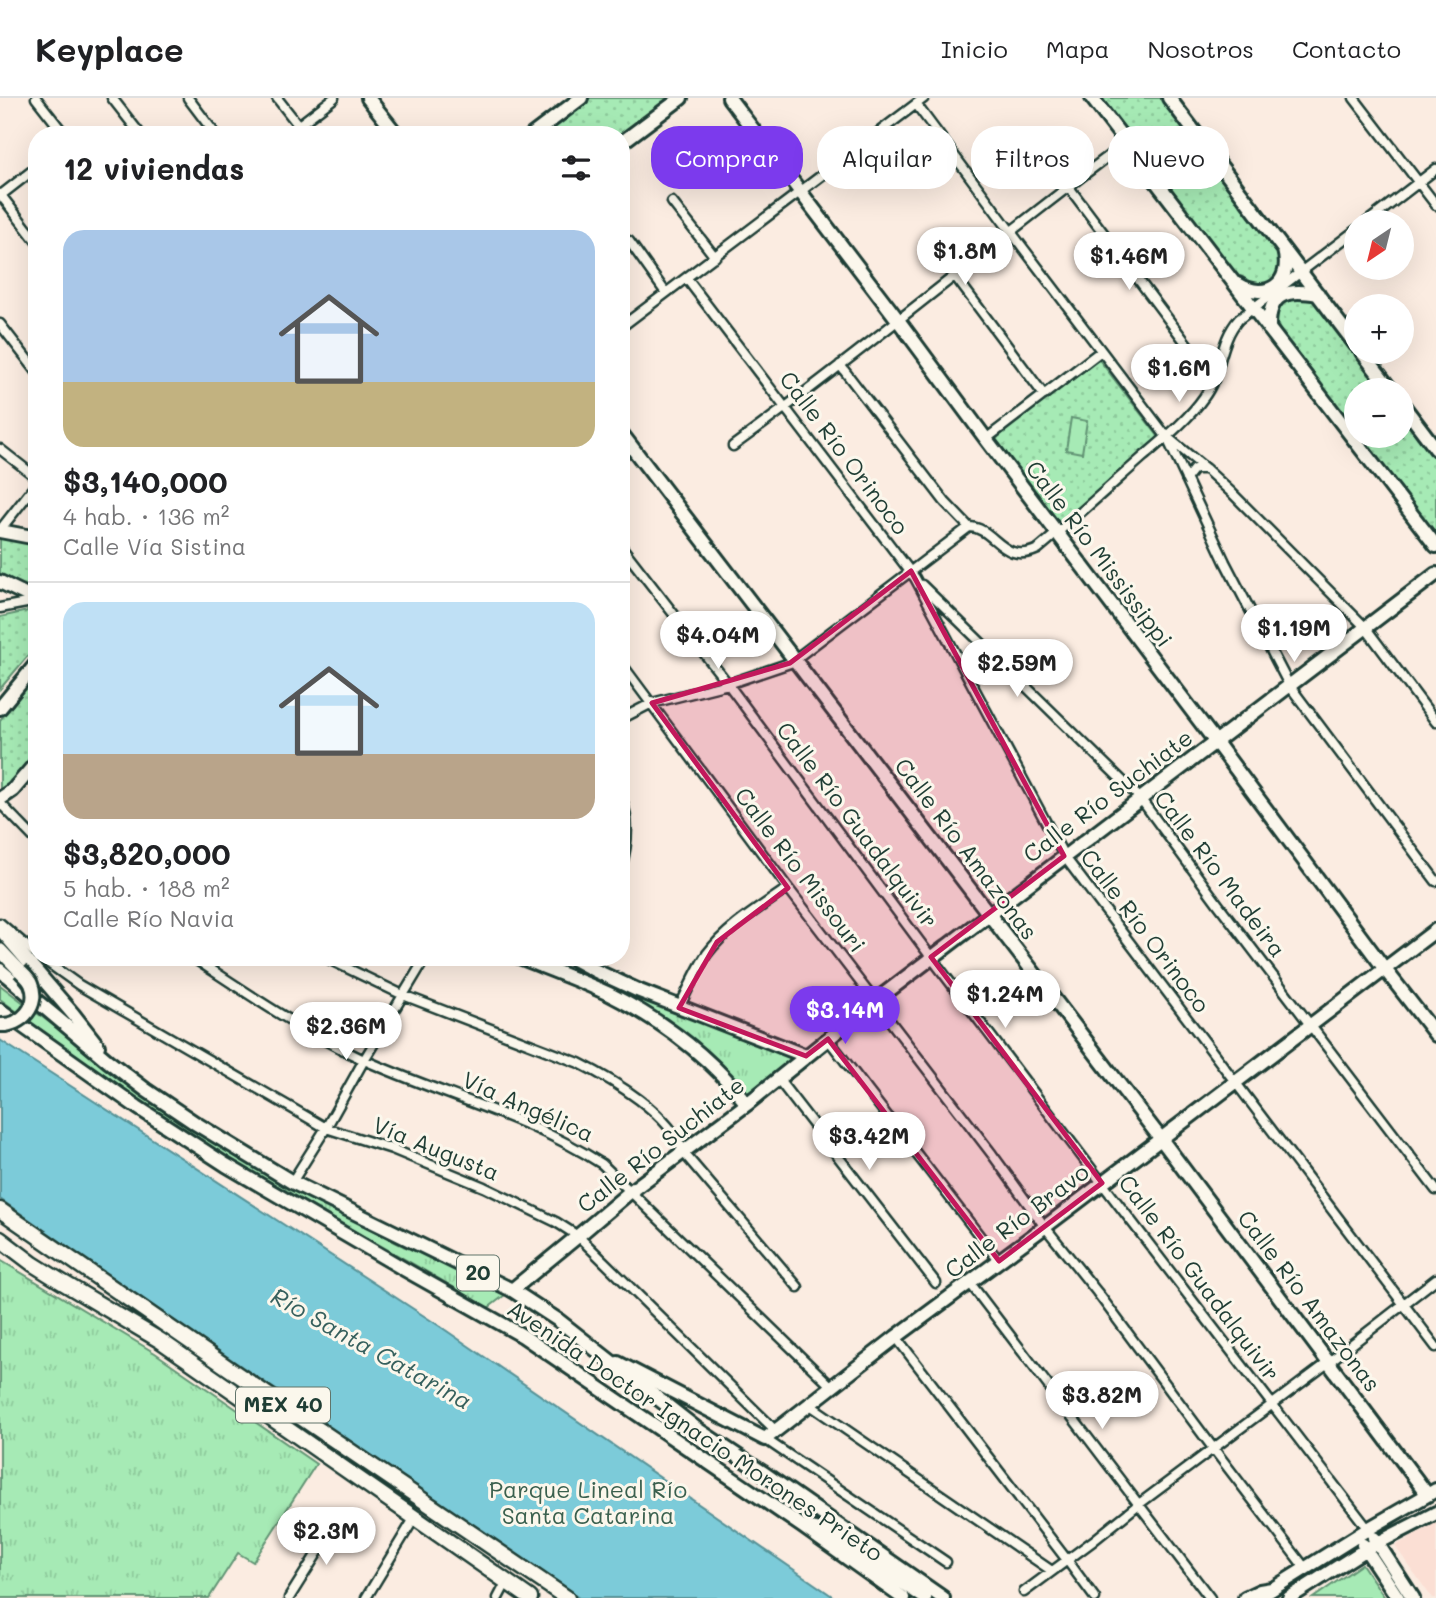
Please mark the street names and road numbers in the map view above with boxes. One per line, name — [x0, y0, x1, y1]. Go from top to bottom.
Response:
street label: Calle Río Orinoco — [773, 365, 916, 540]
street label: Calle Río Mississippi — [1020, 454, 1180, 653]
street label: Calle Río Guadalquivir — [770, 715, 945, 933]
street label: Calle Río Suchiate — [1017, 722, 1198, 869]
street label: Calle Río Amazonas — [889, 751, 1045, 945]
street label: Calle Río Missouri — [729, 781, 873, 958]
street label: Calle Río Madeira — [1148, 784, 1293, 963]
street label: Calle Río Orinoco — [1074, 843, 1217, 1018]
street label: Vía Angélica — [458, 1064, 599, 1148]
street label: Calle Río Suchiate — [571, 1069, 750, 1219]
street label: Vía Augusta — [369, 1109, 504, 1187]
street label: Calle Río Bravo — [938, 1156, 1094, 1284]
street label: Calle Río Guadalquivir — [1112, 1168, 1287, 1386]
street label: Calle Río Amazonas — [1232, 1203, 1388, 1397]
road number: 20 — [457, 1256, 499, 1290]
street label: Avenida Doctor Ignacio Morones Prieto — [502, 1293, 889, 1568]
road number: MEX 40 — [236, 1388, 330, 1422]

